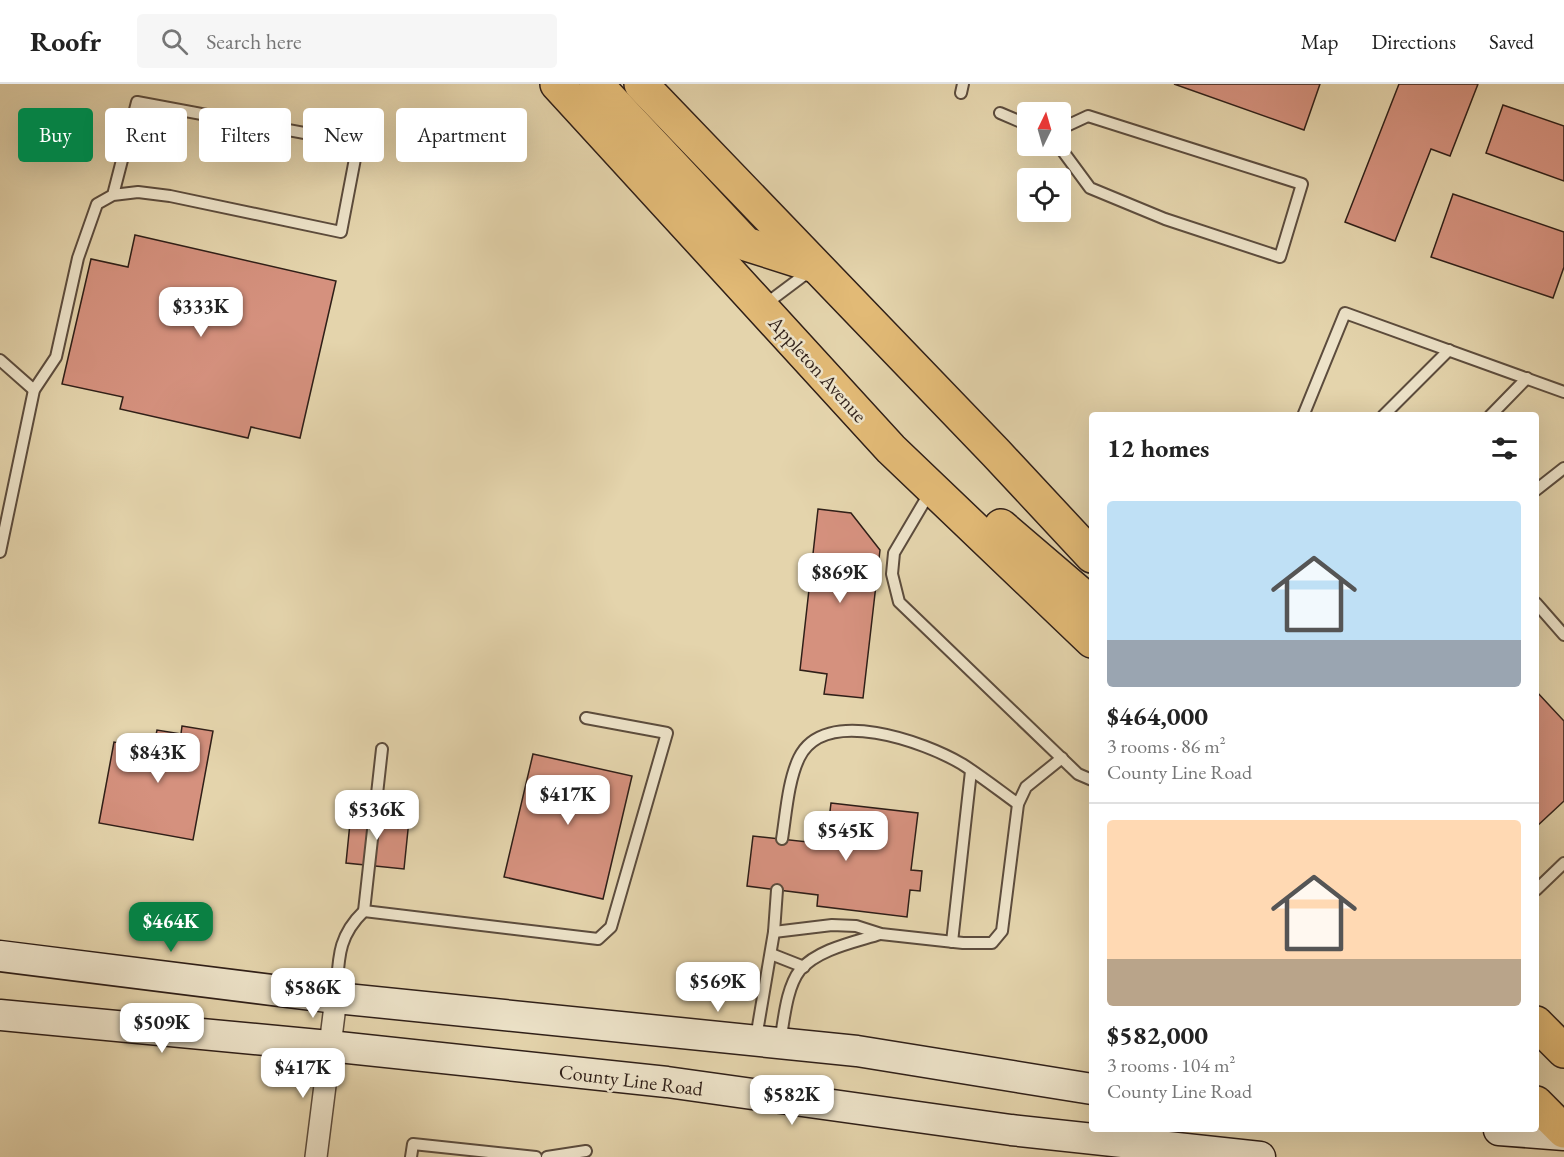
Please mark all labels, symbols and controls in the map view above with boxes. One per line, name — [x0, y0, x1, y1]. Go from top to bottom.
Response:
search box — [137, 14, 557, 68]
text: Roofr — [30, 23, 101, 59]
icon: search — [158, 25, 191, 58]
text: Search here — [206, 27, 302, 56]
text: Map — [1301, 28, 1338, 55]
text: Directions — [1371, 28, 1456, 55]
text: Saved — [1489, 28, 1534, 55]
north arrow — [1017, 102, 1071, 156]
map controls — [1017, 102, 1071, 222]
chip: Buy — [18, 108, 93, 162]
chip: Rent — [105, 108, 187, 162]
chip: Filters — [199, 108, 291, 162]
chip: New — [303, 108, 384, 162]
chip: Apartment — [396, 108, 527, 162]
button: locate — [1017, 168, 1071, 222]
pin: $333K — [159, 287, 243, 338]
text: $333K — [173, 293, 229, 319]
street label: Appleton Avenue — [762, 309, 873, 428]
text: 12 homes — [1107, 431, 1209, 465]
icon: filters — [1488, 432, 1521, 465]
icon: home — [1260, 540, 1368, 648]
pin: $869K — [798, 553, 882, 604]
text: $869K — [812, 559, 868, 585]
text: $464,000 — [1107, 699, 1208, 733]
pin: $843K — [116, 733, 200, 784]
text: 3 rooms · 86 m² — [1107, 733, 1226, 759]
text: $843K — [130, 739, 186, 765]
text: County Line Road — [1107, 759, 1252, 785]
pin: $417K — [526, 775, 610, 826]
text: $417K — [540, 781, 596, 807]
pin: $536K — [335, 790, 419, 841]
text: $536K — [349, 796, 405, 822]
pin: $545K — [804, 811, 888, 862]
text: $545K — [818, 817, 874, 843]
icon: home — [1260, 859, 1368, 967]
pin: $464K — [129, 902, 213, 953]
text: $464K — [143, 908, 199, 934]
pin: $569K — [676, 962, 760, 1013]
pin: $586K — [271, 968, 355, 1019]
text: $569K — [690, 968, 746, 994]
text: $586K — [285, 974, 341, 1000]
pin: $509K — [120, 1003, 204, 1054]
text: $509K — [134, 1009, 190, 1035]
text: $582,000 — [1107, 1018, 1208, 1052]
pin: $417K — [261, 1048, 345, 1099]
text: 3 rooms · 104 m² — [1107, 1052, 1235, 1078]
text: $417K — [275, 1054, 331, 1080]
street label: County Line Road — [557, 1058, 705, 1102]
pin: $582K — [750, 1075, 834, 1126]
text: County Line Road — [1107, 1078, 1252, 1104]
text: $582K — [764, 1081, 820, 1107]

